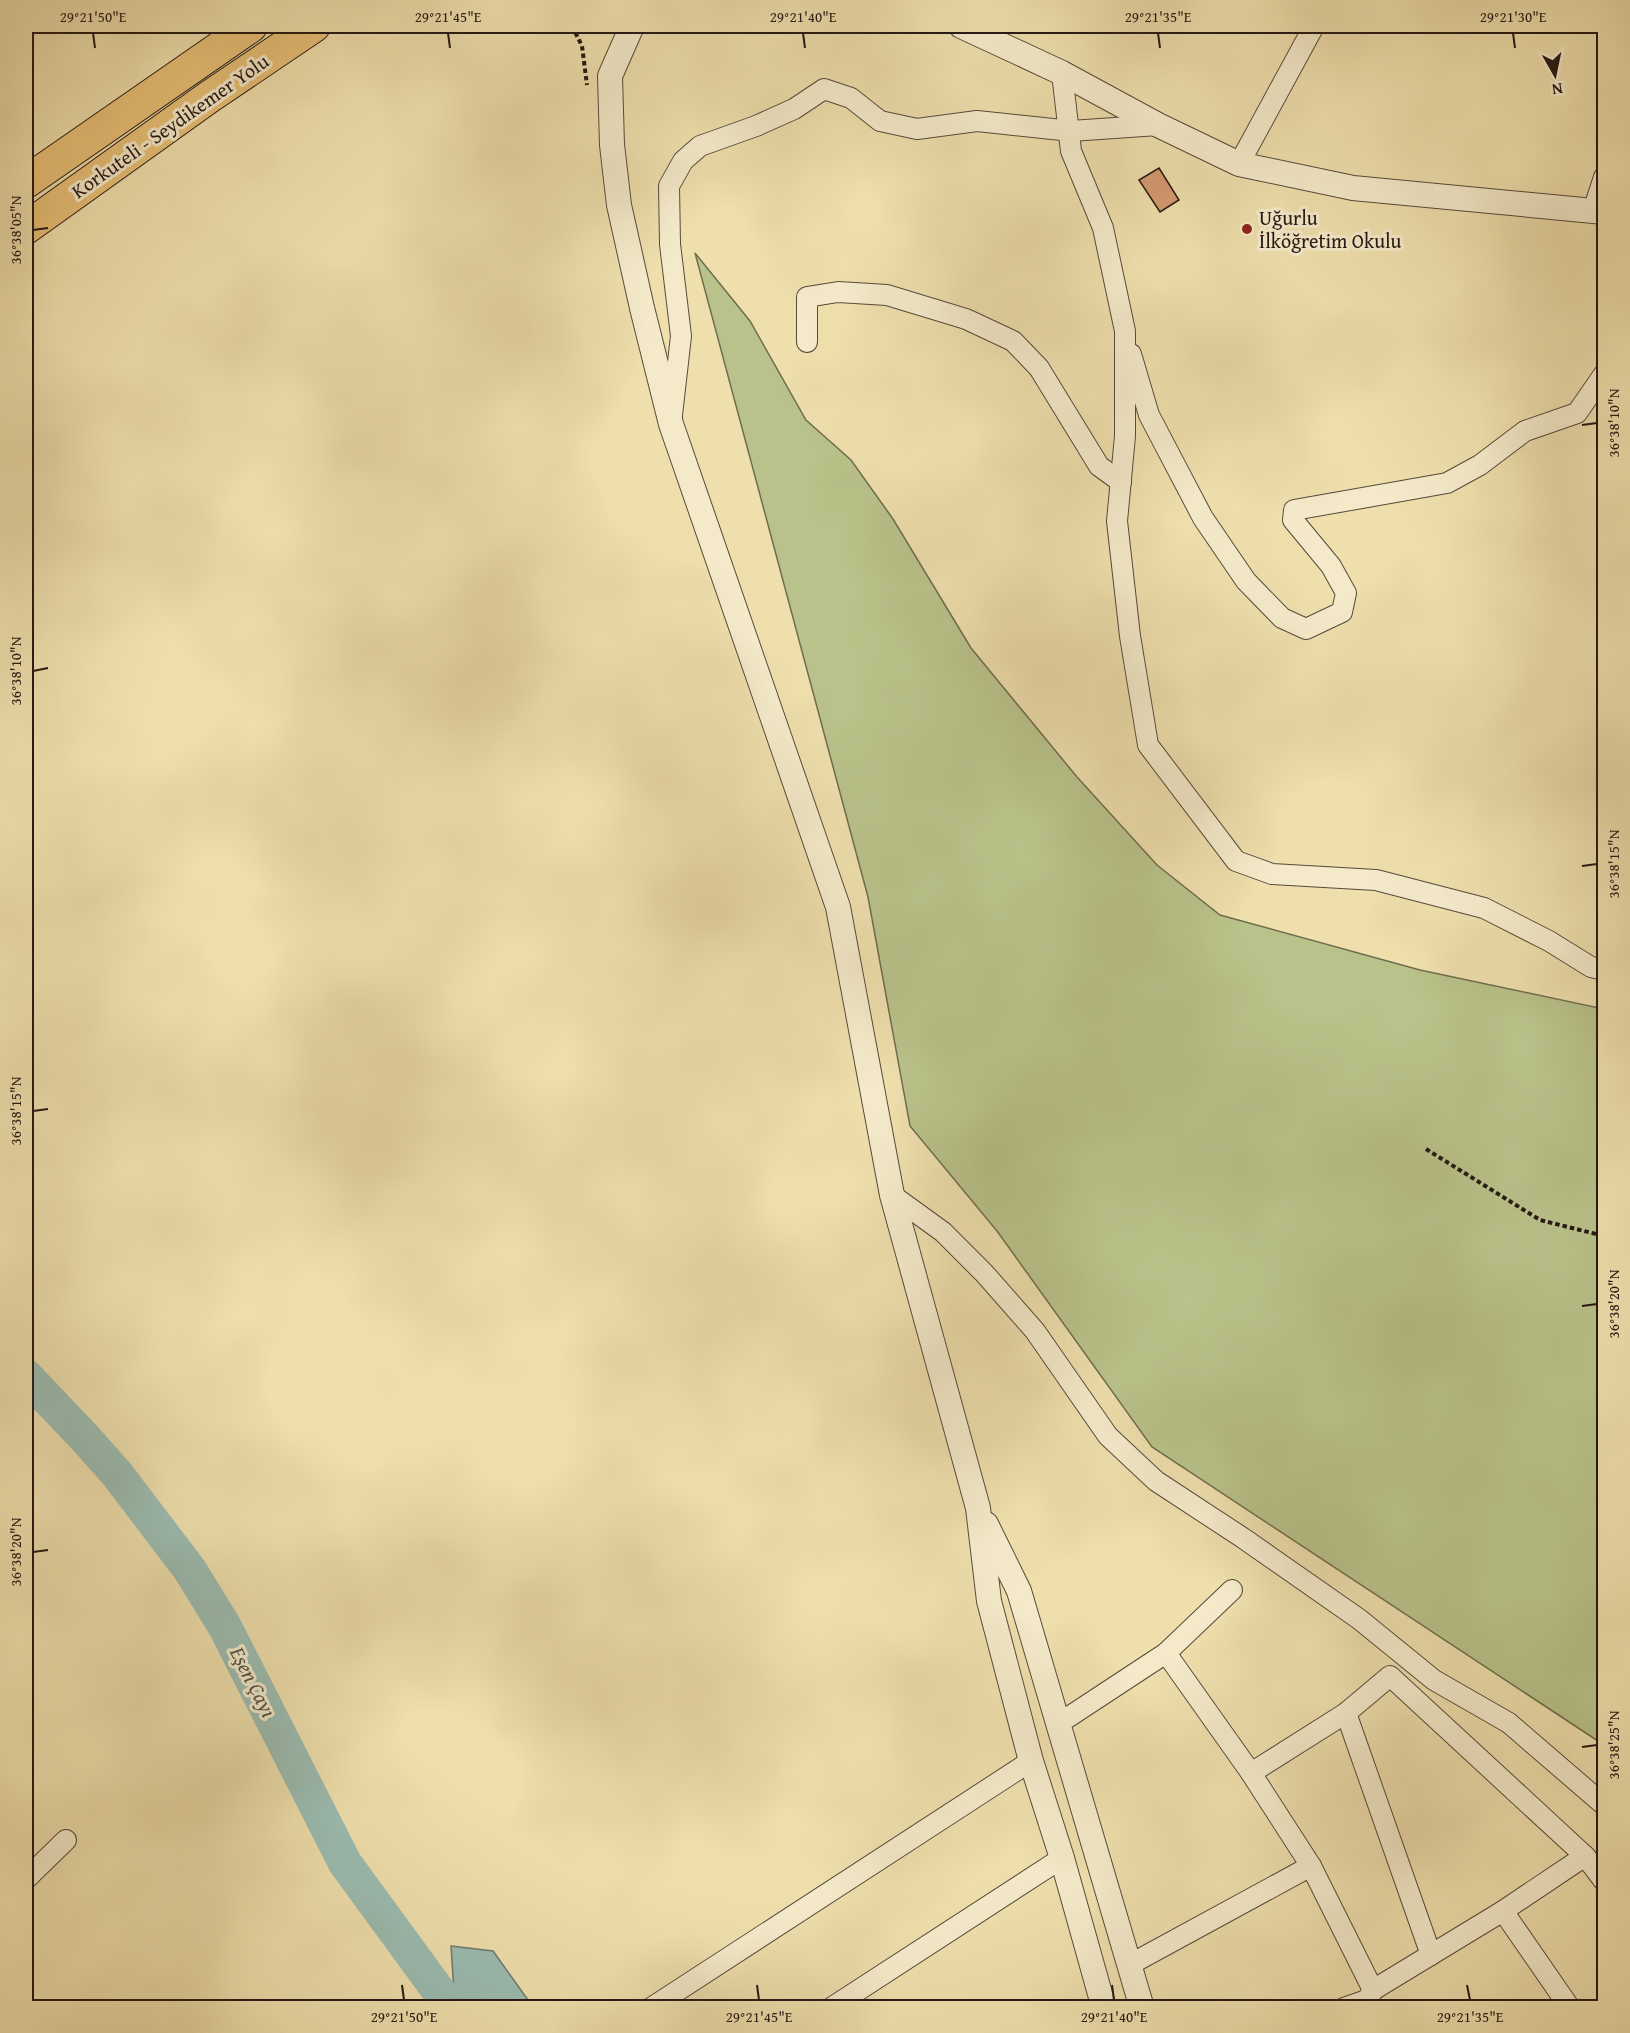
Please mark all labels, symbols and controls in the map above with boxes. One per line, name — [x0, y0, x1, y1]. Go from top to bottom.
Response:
text: 29°21'50"E — [60, 6, 127, 27]
text: 29°21'45"E — [415, 6, 482, 27]
text: 29°21'40"E — [770, 6, 837, 27]
text: 29°21'35"E — [1125, 6, 1192, 27]
text: 29°21'30"E — [1480, 6, 1547, 27]
north arrow — [1525, 45, 1585, 105]
street label: Korkuteli - Seydikemer Yolu — [65, 46, 274, 205]
text: N — [1550, 77, 1565, 103]
text: 36°38'05"N — [5, 195, 26, 264]
place label: Uğurlu İlköğretim Okulu — [1259, 203, 1402, 255]
marker: Uğurlu İlköğretim Okulu — [1240, 222, 1254, 236]
text: 36°38'10"N — [1603, 388, 1624, 457]
text: 36°38'10"N — [5, 636, 26, 705]
text: 36°38'15"N — [1603, 829, 1624, 898]
text: 36°38'15"N — [5, 1076, 26, 1145]
text: 36°38'20"N — [1603, 1269, 1624, 1338]
text: 36°38'20"N — [5, 1517, 26, 1586]
water label: Eşen Çayı — [222, 1640, 284, 1723]
text: 36°38'25"N — [1603, 1710, 1624, 1779]
text: 29°21'50"E — [371, 2006, 438, 2027]
text: 29°21'45"E — [726, 2006, 793, 2027]
text: 29°21'40"E — [1081, 2006, 1148, 2027]
text: 29°21'35"E — [1437, 2006, 1504, 2027]

